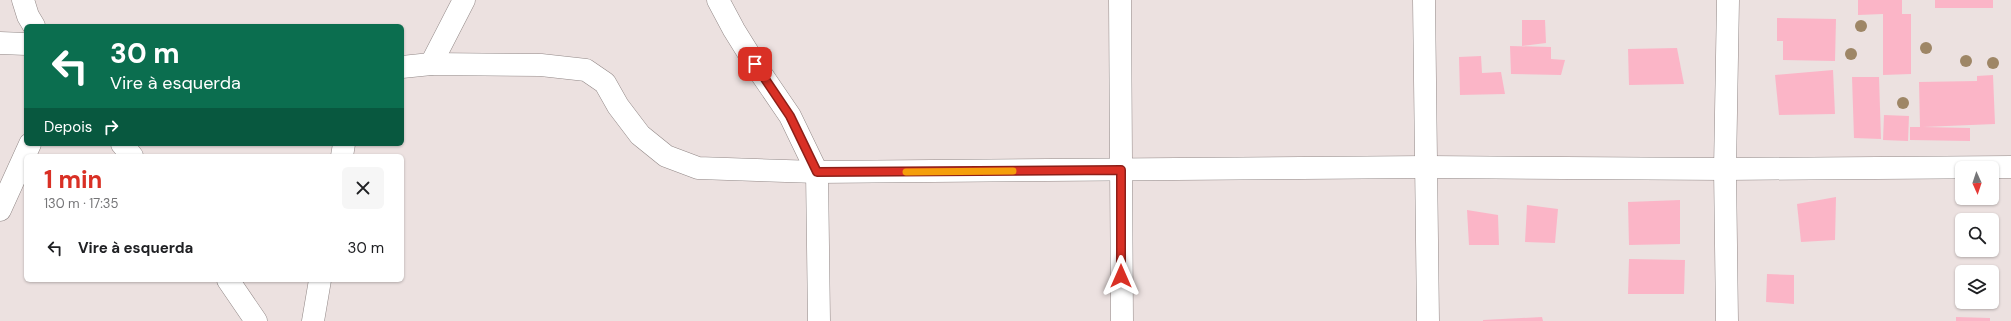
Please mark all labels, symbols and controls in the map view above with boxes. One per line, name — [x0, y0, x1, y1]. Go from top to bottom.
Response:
text: 30 m — [110, 35, 180, 72]
icon: left — [44, 40, 96, 92]
pin — [738, 47, 772, 81]
icon: arrive — [744, 53, 766, 75]
text: Vire à esquerda — [110, 71, 241, 95]
icon: right — [100, 116, 122, 138]
text: Depois — [44, 117, 92, 137]
north arrow — [1955, 161, 1999, 205]
map controls — [1955, 161, 1999, 309]
text: 1 min — [44, 164, 102, 195]
button: close — [342, 167, 384, 209]
text: 130 m · 17:35 — [44, 195, 118, 212]
button: search — [1955, 213, 1999, 257]
icon: left — [44, 237, 66, 259]
text: Vire à esquerda — [78, 238, 193, 258]
text: 30 m — [348, 238, 384, 258]
position arrow — [1100, 255, 1142, 297]
button: layers — [1955, 265, 1999, 309]

